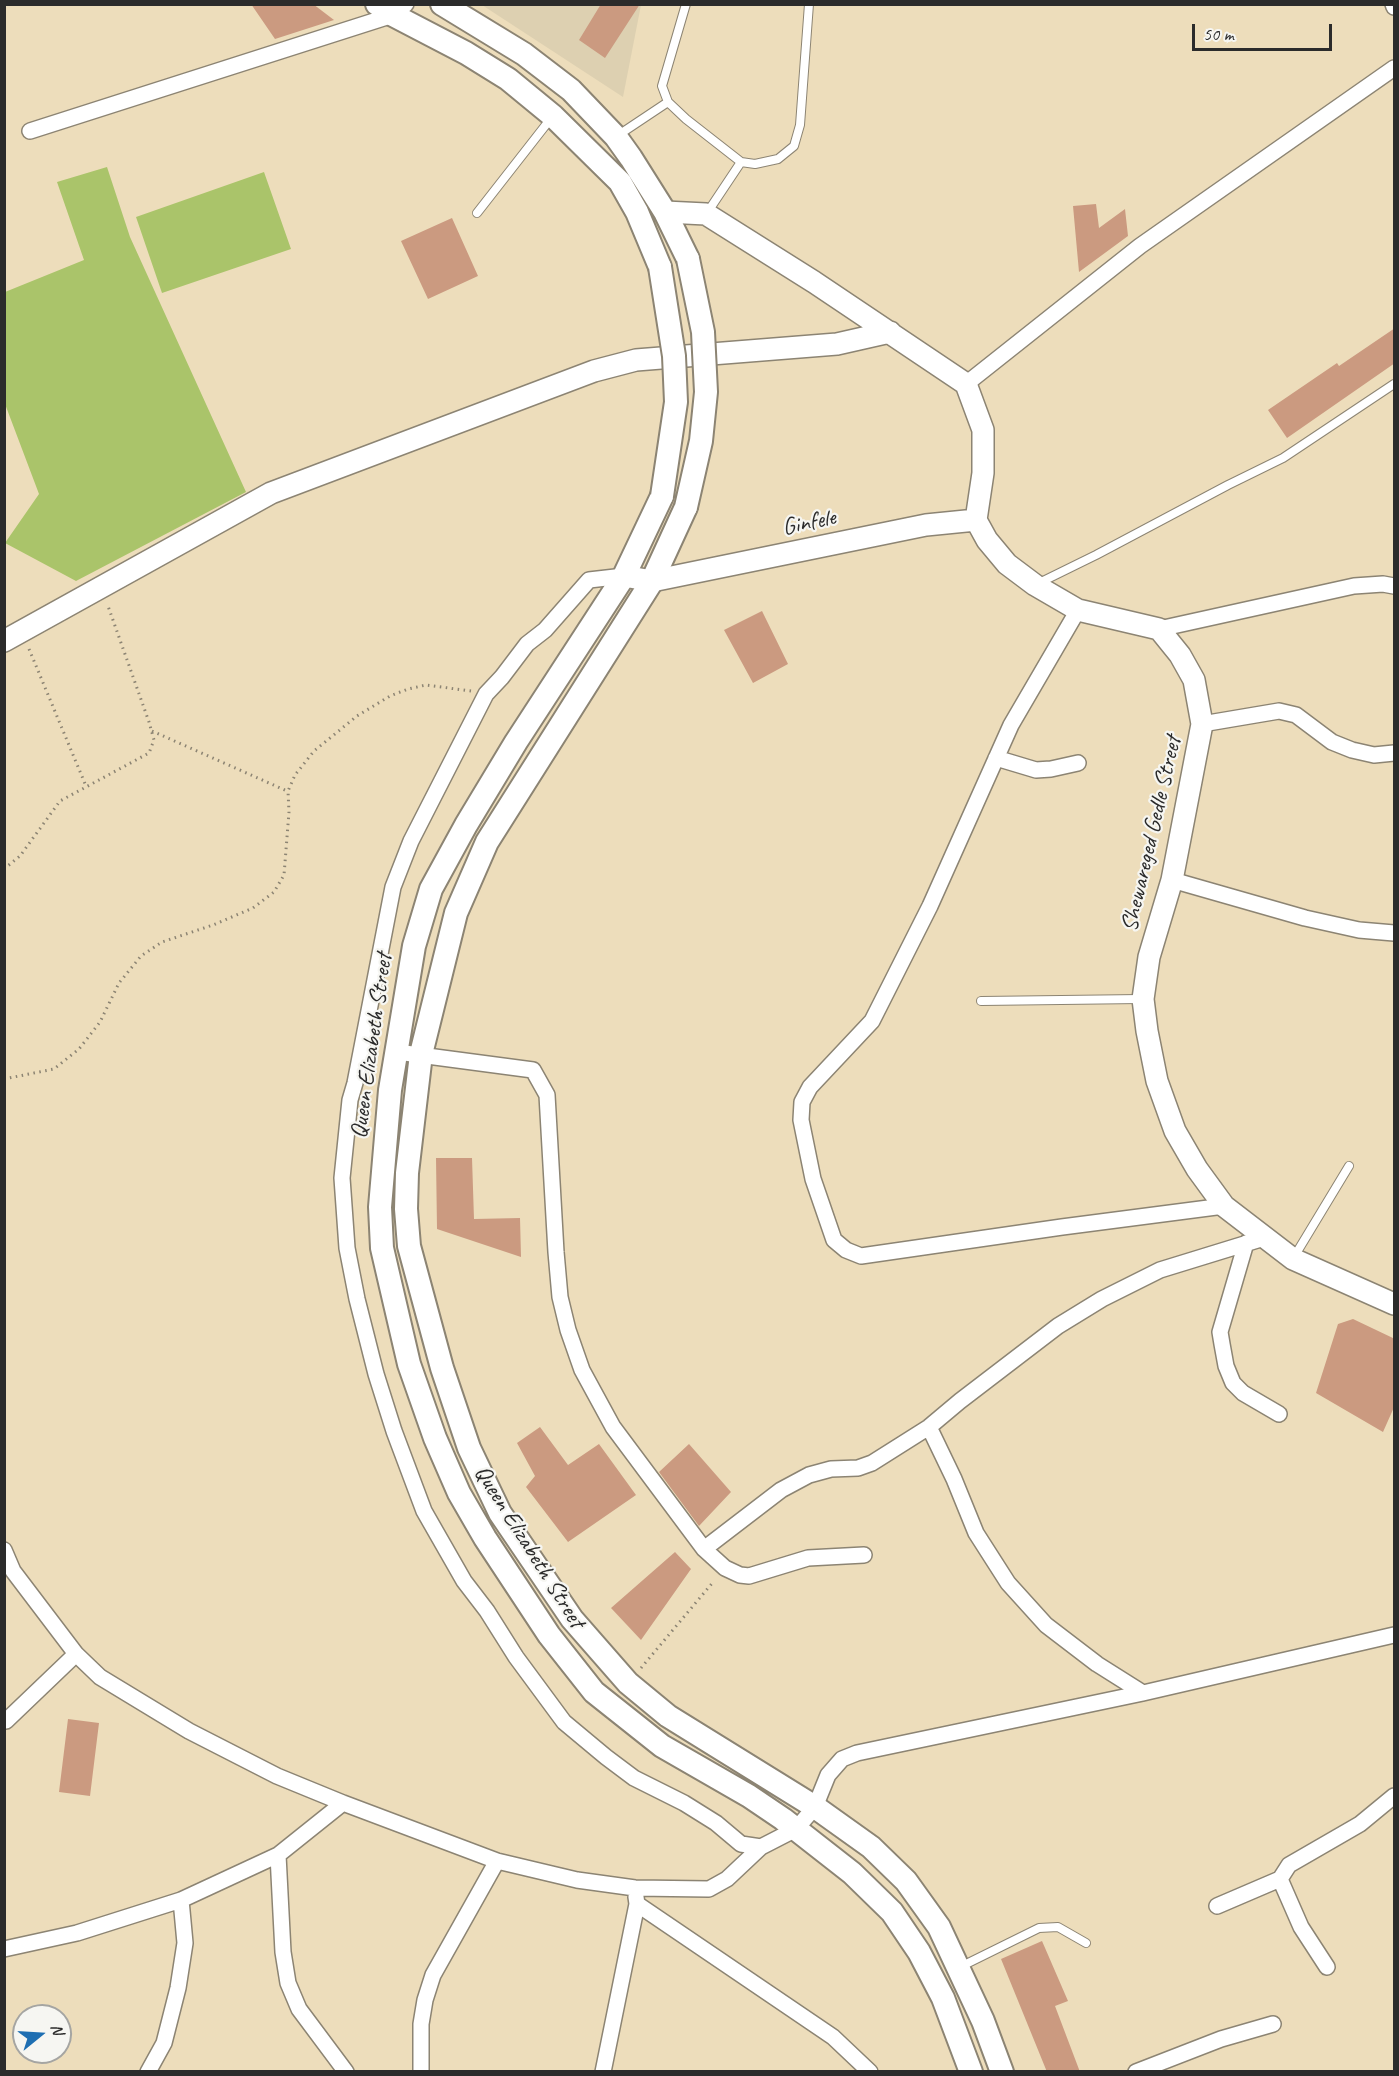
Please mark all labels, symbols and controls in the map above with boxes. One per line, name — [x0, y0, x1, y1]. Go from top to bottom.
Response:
scale bar — [1195, 12, 1334, 50]
text: 50 m — [1203, 23, 1234, 45]
street label: Ginfele — [780, 503, 838, 543]
street label: Shewareged Gedle Street — [1115, 733, 1189, 935]
street label: Queen Elizabeth Street — [345, 952, 399, 1140]
street label: Queen Elizabeth Street — [467, 1460, 591, 1634]
north arrow — [12, 2004, 72, 2064]
text: N — [46, 2021, 68, 2037]

